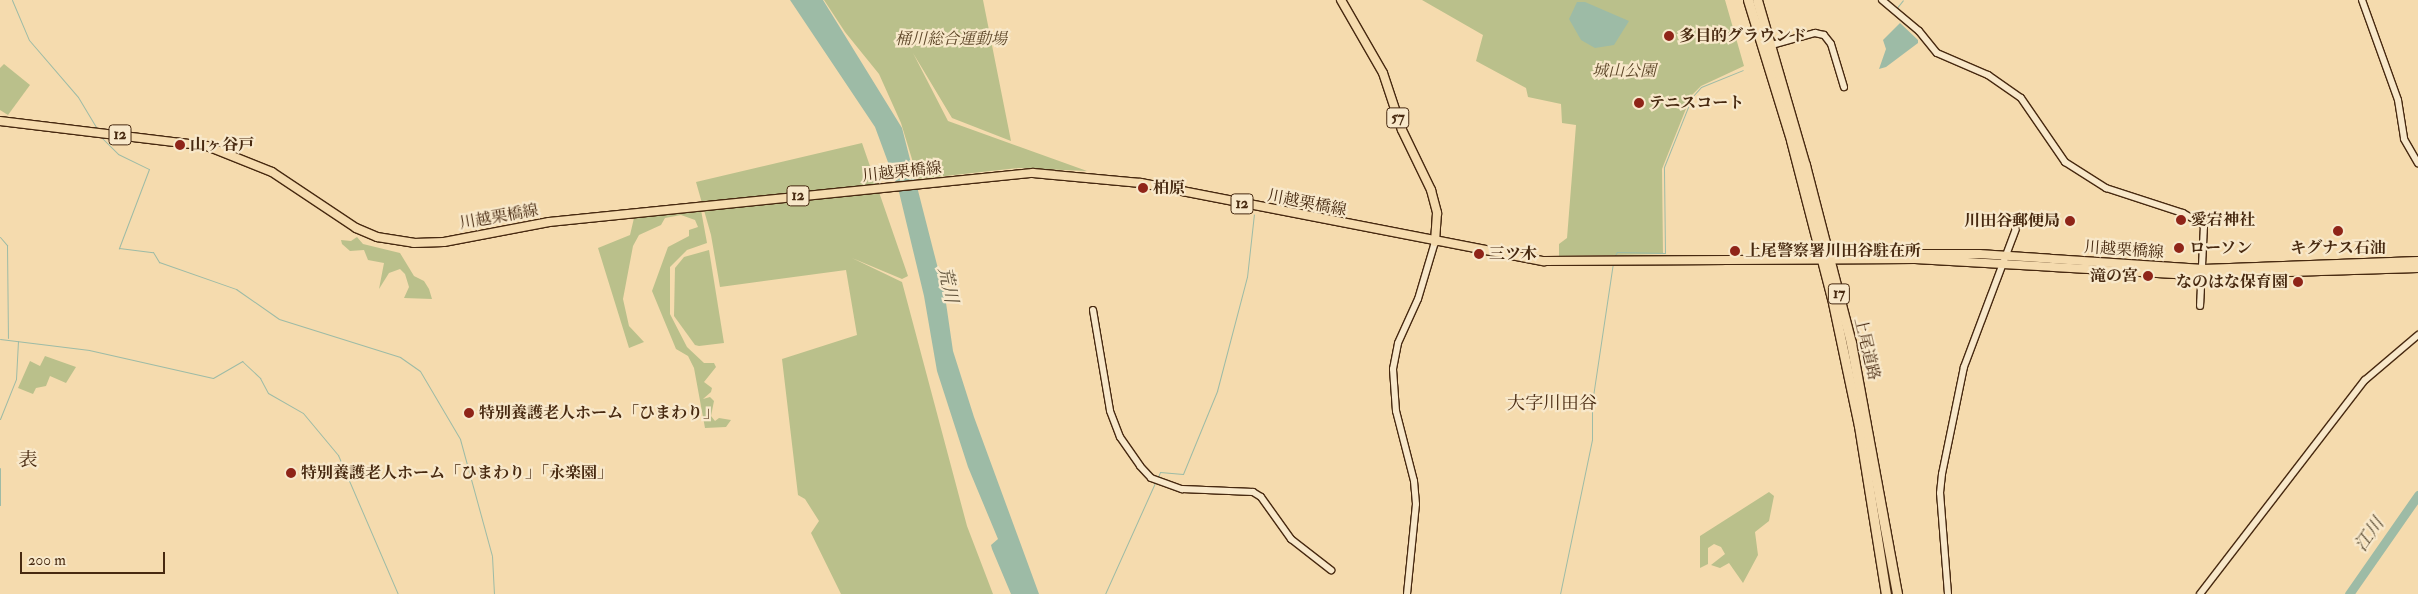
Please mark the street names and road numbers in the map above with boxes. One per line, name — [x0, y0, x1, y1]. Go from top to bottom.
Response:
road number: 57 — [1386, 106, 1410, 130]
road number: 12 — [108, 122, 132, 148]
street label: 川越栗橋線 — [861, 158, 943, 186]
road number: 12 — [786, 184, 810, 208]
street label: 川越栗橋線 — [1266, 186, 1348, 220]
road number: 12 — [1230, 192, 1254, 216]
street label: 川越栗橋線 — [458, 201, 540, 233]
street label: 川越栗橋線 — [2083, 238, 2165, 262]
road number: 17 — [1828, 282, 1850, 306]
street label: 上尾道路 — [1850, 316, 1884, 382]

